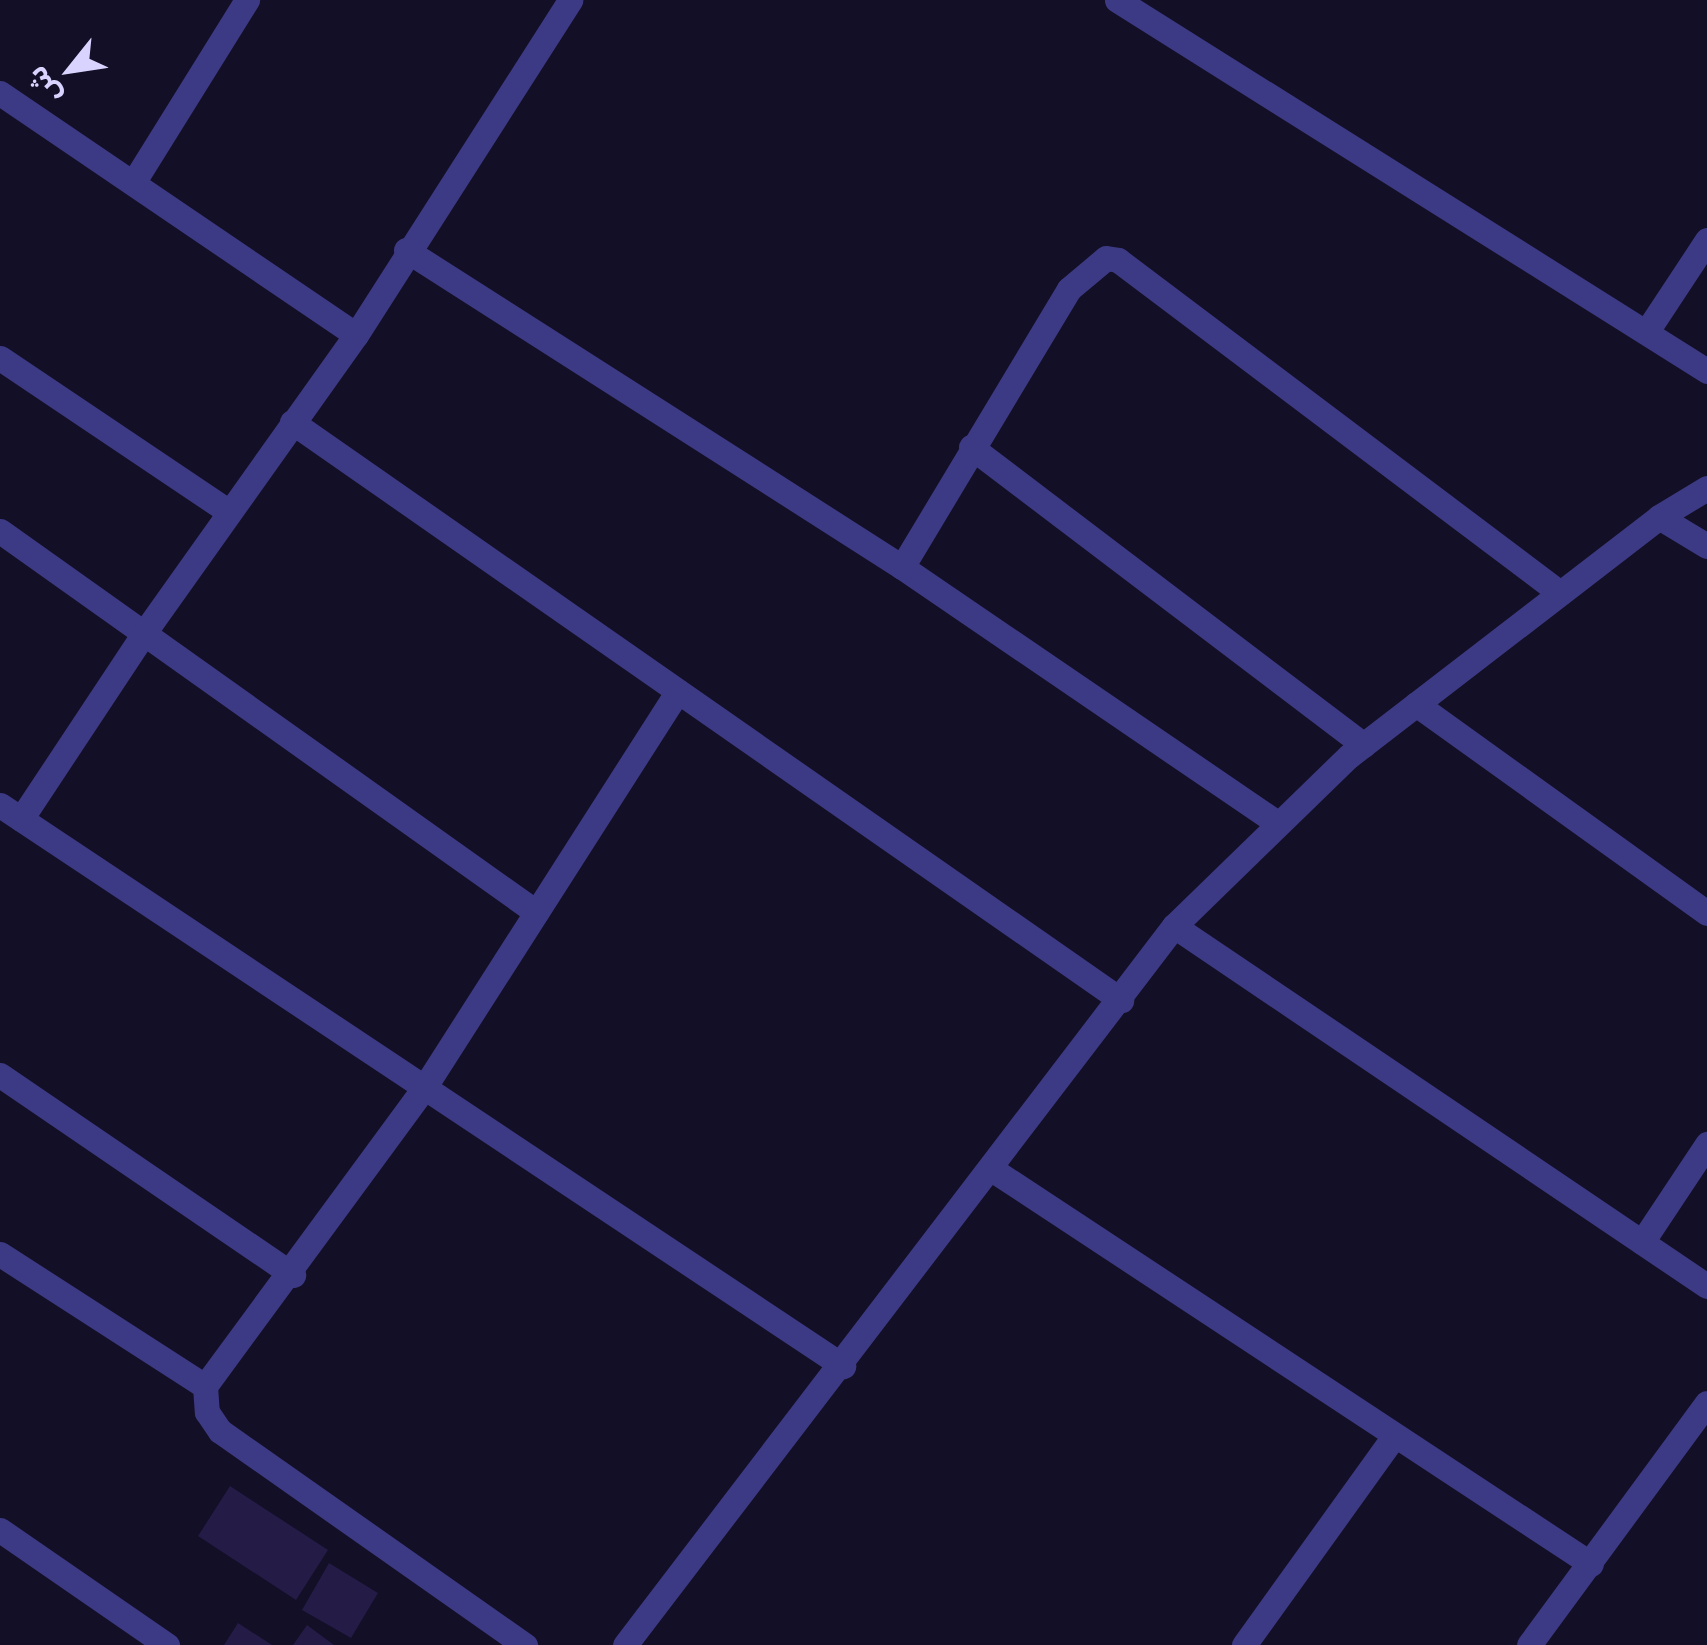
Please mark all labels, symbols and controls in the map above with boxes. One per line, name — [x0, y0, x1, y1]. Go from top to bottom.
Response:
north arrow — [20, 20, 120, 120]
text: ش — [20, 60, 67, 110]

